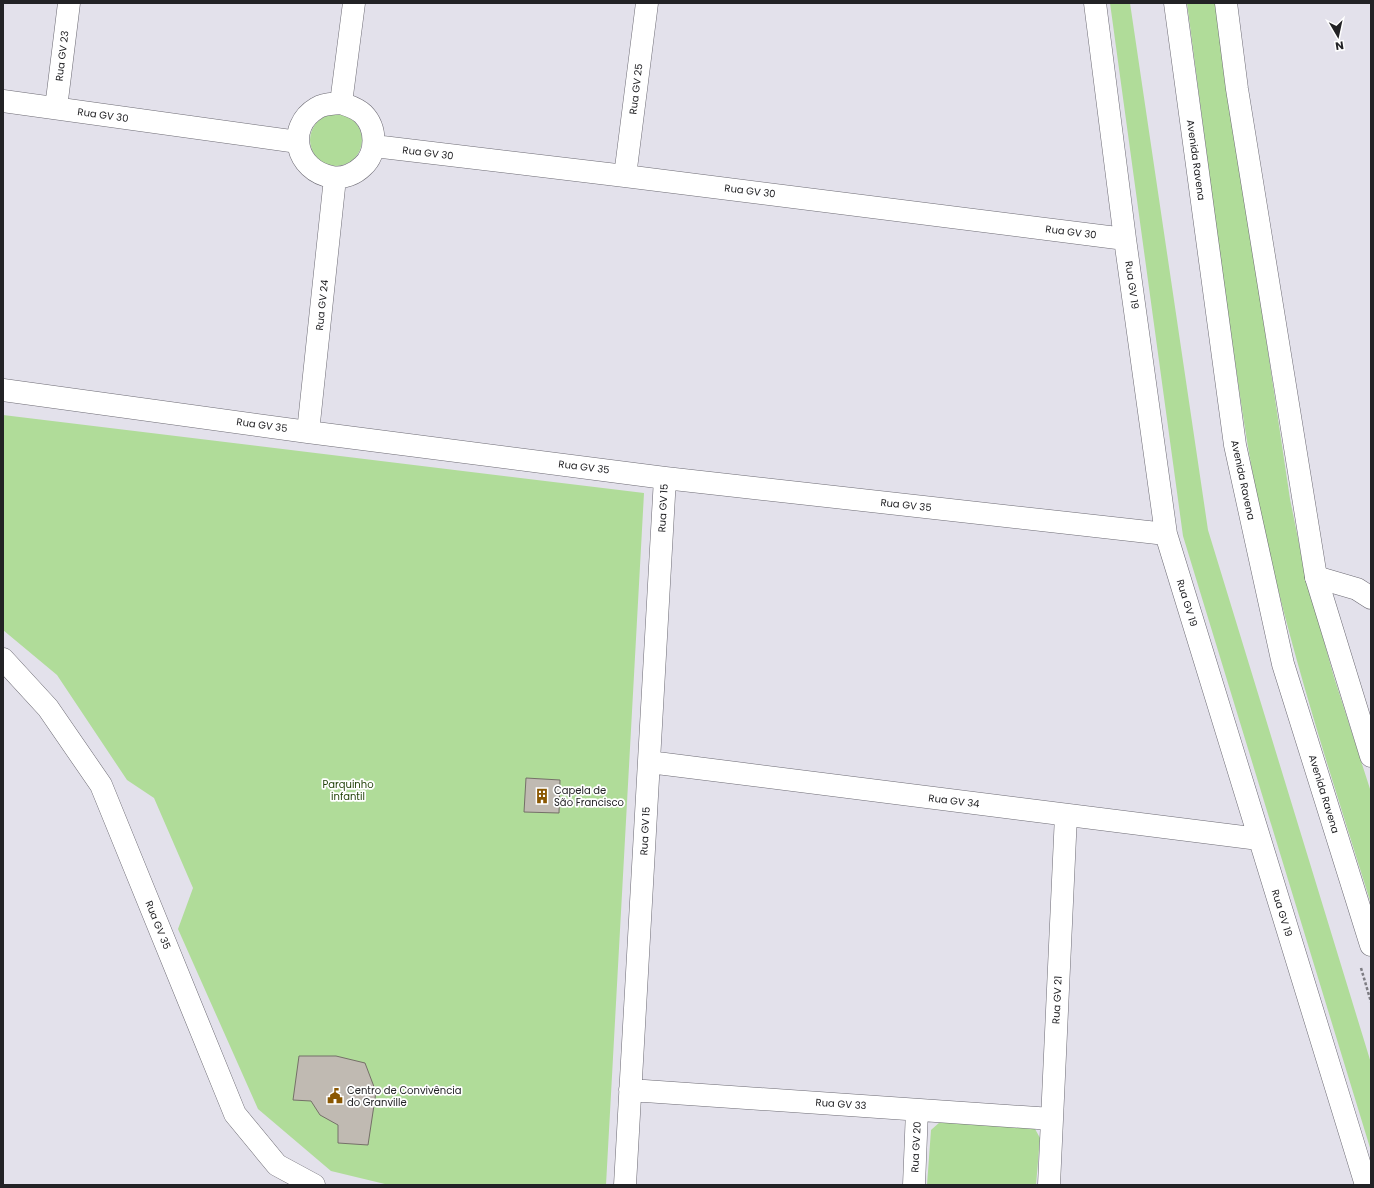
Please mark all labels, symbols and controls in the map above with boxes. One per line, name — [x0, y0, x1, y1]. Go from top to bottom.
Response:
north arrow — [1318, 16, 1358, 56]
street label: Rua GV 23 — [51, 30, 73, 82]
text: N — [1334, 37, 1345, 54]
street label: Rua GV 25 — [625, 63, 647, 115]
street label: Rua GV 30 — [77, 104, 129, 126]
street label: Avenida Ravena — [1183, 119, 1209, 201]
street label: Rua GV 30 — [402, 142, 454, 164]
street label: Rua GV 30 — [724, 180, 776, 202]
street label: Rua GV 30 — [1045, 221, 1097, 243]
street label: Rua GV 19 — [1121, 260, 1143, 310]
street label: Rua GV 24 — [312, 279, 332, 331]
street label: Rua GV 35 — [236, 414, 288, 436]
street label: Avenida Ravena — [1227, 439, 1259, 521]
street label: Rua GV 35 — [558, 456, 610, 478]
street label: Rua GV 15 — [654, 483, 672, 533]
street label: Rua GV 35 — [880, 495, 932, 515]
street label: Rua GV 19 — [1173, 578, 1201, 628]
street label: Avenida Ravena — [1305, 753, 1343, 835]
park label: Parquinho infantil — [322, 777, 374, 804]
place label: Capela de São Francisco — [554, 783, 624, 810]
building icon: Capela de São Francisco — [533, 787, 551, 805]
street label: Rua GV 34 — [928, 790, 980, 812]
street label: Rua GV 15 — [636, 806, 654, 856]
street label: Rua GV 19 — [1268, 888, 1296, 938]
street label: Rua GV 35 — [141, 898, 175, 952]
street label: Rua GV 21 — [1048, 976, 1066, 1024]
place label: Centro de Convivência do Granville — [347, 1083, 461, 1110]
public building icon: Centro de Convivência do Granville — [326, 1087, 344, 1105]
street label: Rua GV 33 — [815, 1095, 867, 1113]
street label: Rua GV 20 — [907, 1121, 925, 1173]

